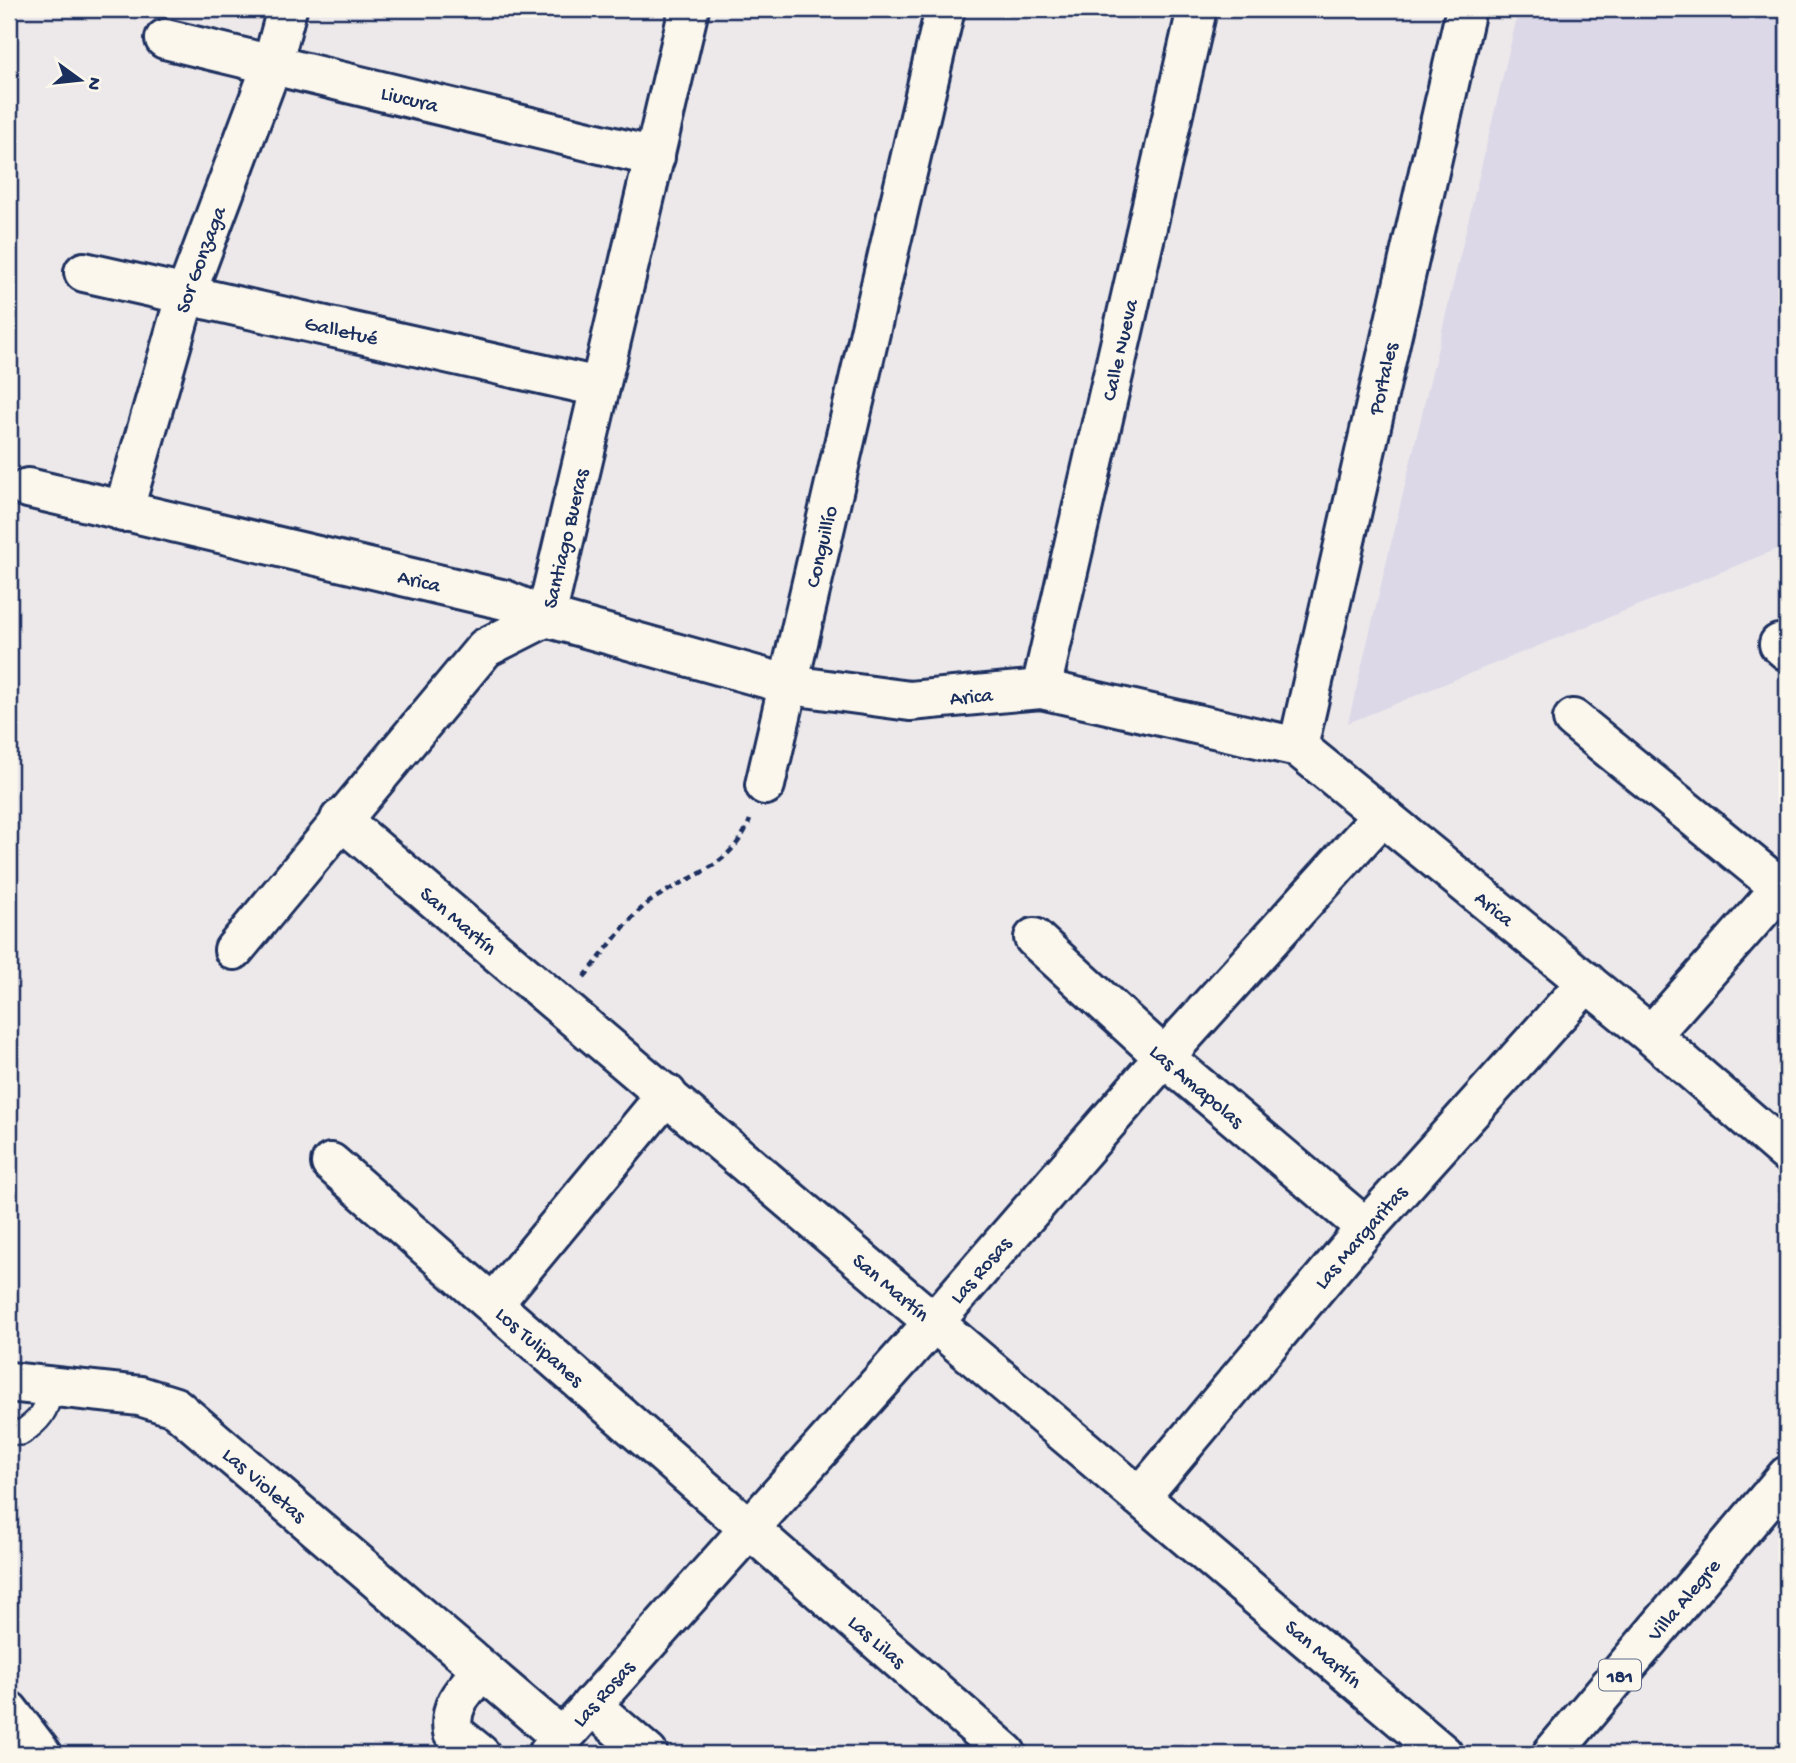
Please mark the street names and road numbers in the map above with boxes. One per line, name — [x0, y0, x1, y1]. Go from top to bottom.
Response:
street label: Liucura — [378, 82, 442, 121]
street label: Sor Gonzaga — [172, 203, 234, 317]
street label: Calle Nueva — [1098, 296, 1146, 404]
street label: Galletué — [302, 313, 381, 353]
street label: Portales — [1365, 339, 1406, 419]
street label: Santiago Bueras — [539, 466, 597, 611]
street label: Conguillío — [802, 504, 845, 591]
street label: Arica — [395, 566, 444, 601]
street label: Arica — [949, 684, 995, 713]
street label: San Martín — [413, 883, 500, 962]
street label: Arica — [1468, 887, 1518, 935]
street label: Las Amapolas — [1143, 1041, 1249, 1136]
street label: Las Margaritas — [1311, 1181, 1415, 1296]
street label: Las Rosas — [946, 1232, 1019, 1311]
street label: San Martín — [846, 1250, 933, 1329]
street label: Los Tulipanes — [489, 1303, 588, 1395]
street label: Las Violetas — [216, 1444, 311, 1530]
street label: Villa Alegre — [1643, 1554, 1728, 1648]
street label: Las Lilas — [841, 1612, 910, 1676]
street label: San Martín — [1278, 1616, 1365, 1695]
street label: Las Rosas — [569, 1656, 642, 1734]
road number: 181 — [1599, 1660, 1641, 1690]

